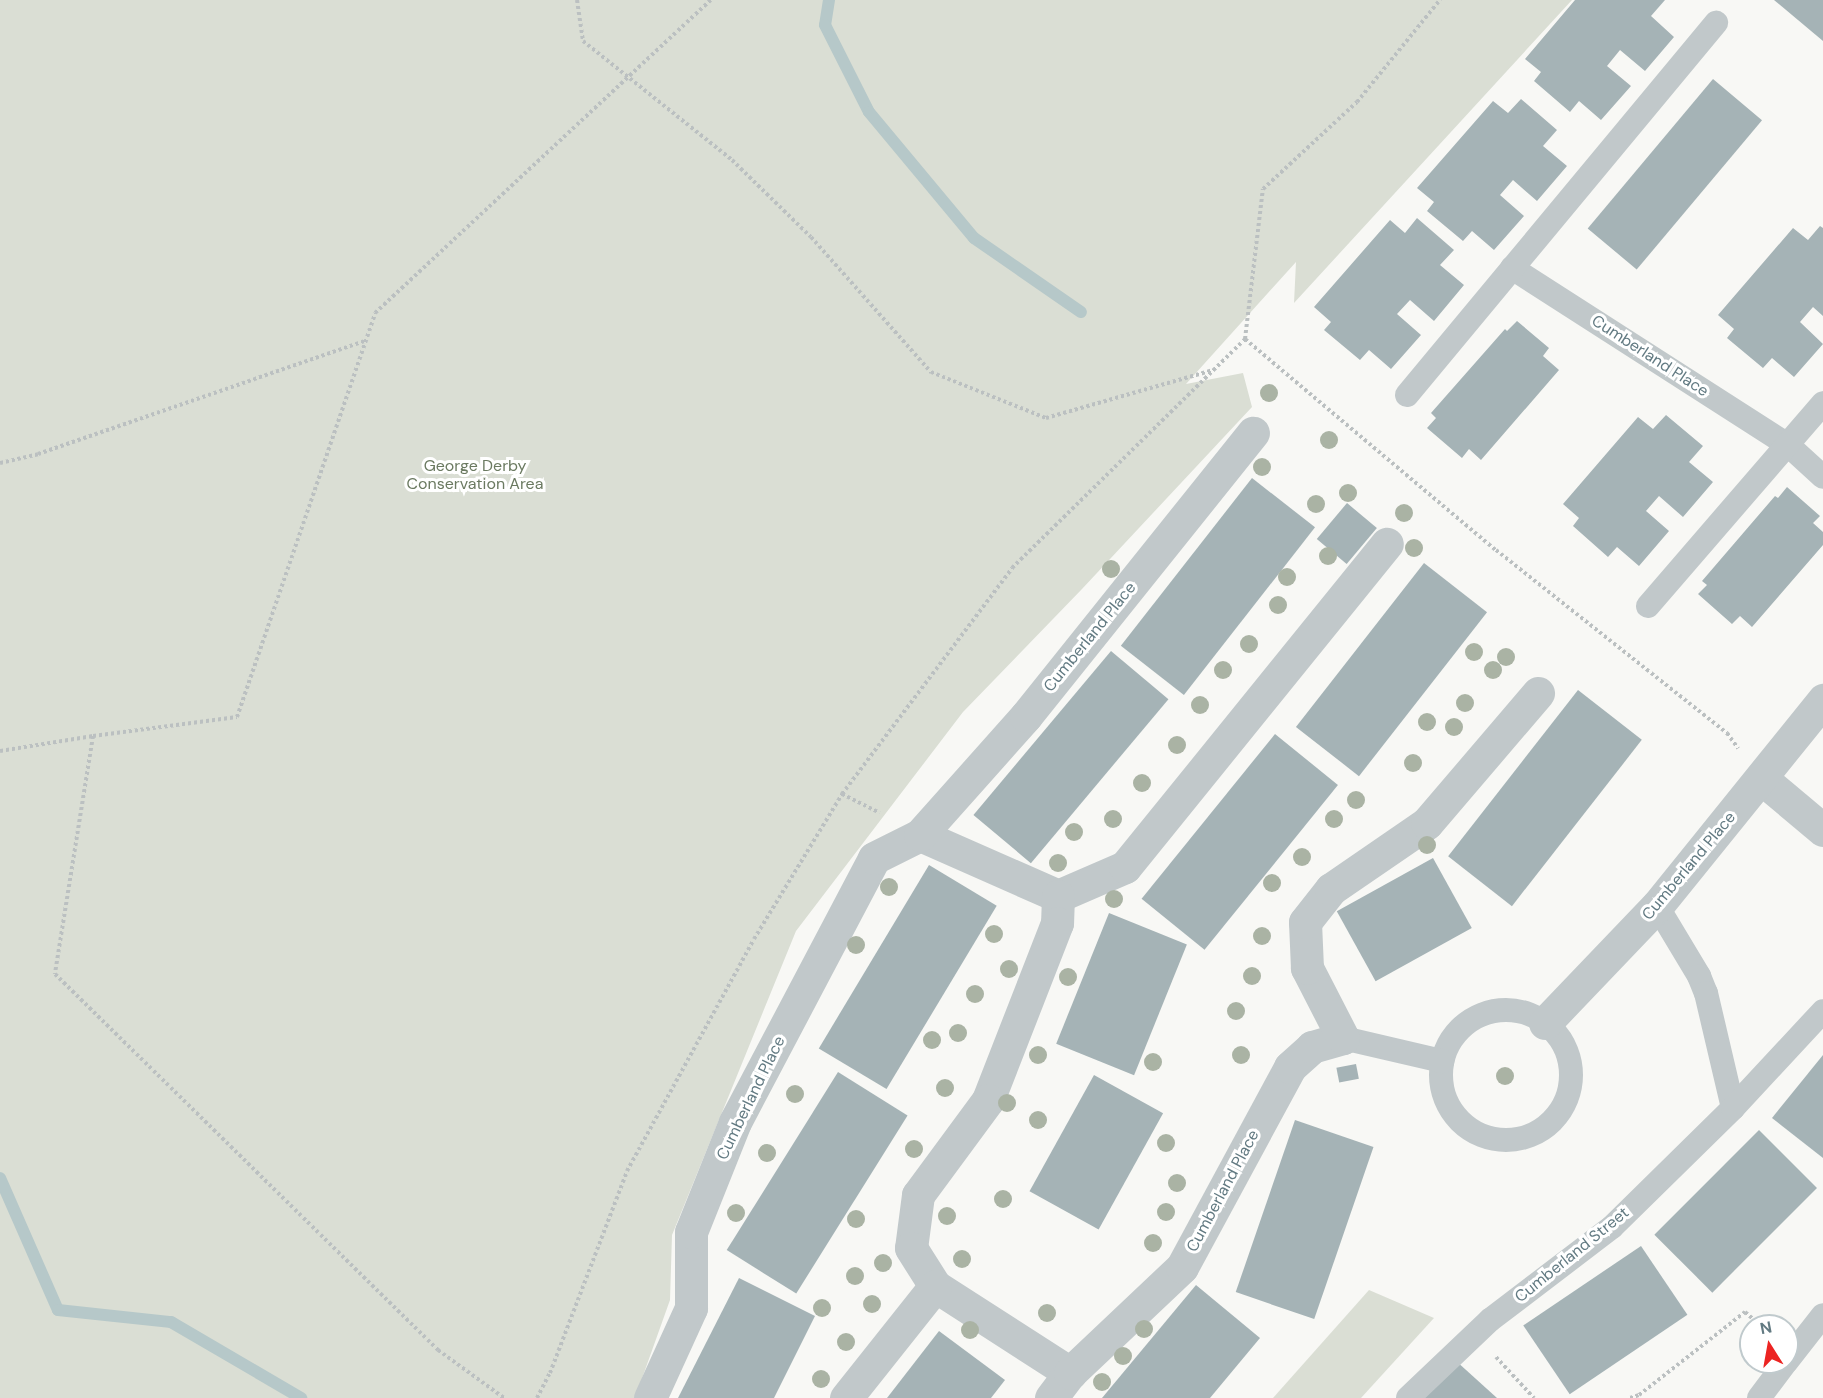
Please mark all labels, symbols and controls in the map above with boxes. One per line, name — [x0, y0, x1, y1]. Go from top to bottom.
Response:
street label: Cumberland Place — [1588, 311, 1712, 401]
park label: George Derby Conservation Area — [407, 456, 543, 494]
street label: Cumberland Place — [1040, 578, 1140, 696]
street label: Cumberland Place — [1638, 808, 1740, 924]
street label: Cumberland Place — [713, 1033, 789, 1163]
street label: Cumberland Place — [1183, 1127, 1263, 1255]
street label: Cumberland Street — [1511, 1203, 1633, 1307]
north arrow — [1739, 1314, 1799, 1374]
text: N — [1758, 1316, 1774, 1339]

